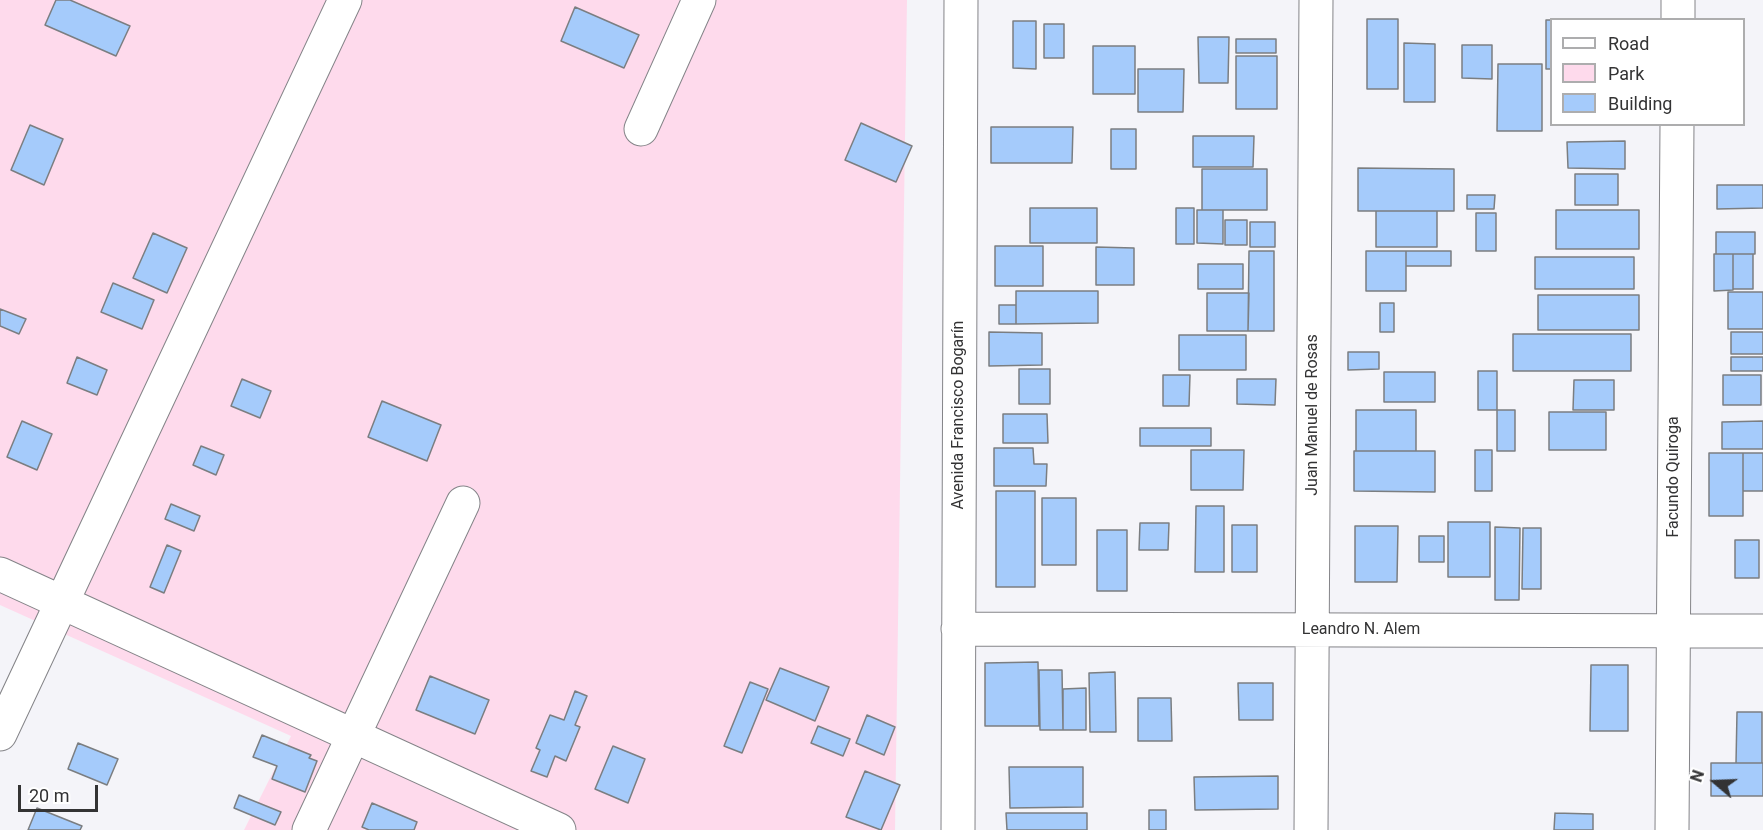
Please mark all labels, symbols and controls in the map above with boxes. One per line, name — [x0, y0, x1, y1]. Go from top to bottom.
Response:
legend — [1550, 18, 1745, 126]
text: Road — [1608, 33, 1649, 54]
text: Park — [1608, 63, 1644, 84]
text: Building — [1608, 93, 1672, 114]
street label: Avenida Francisco Bogarín — [949, 321, 969, 509]
street label: Juan Manuel de Rosas — [1303, 334, 1323, 496]
street label: Facundo Quiroga — [1664, 416, 1684, 538]
street label: Leandro N. Alem — [1302, 620, 1420, 640]
north arrow — [1685, 752, 1745, 812]
text: N — [1687, 768, 1708, 784]
scale bar — [21, 773, 100, 811]
text: 20 m — [29, 785, 69, 806]

